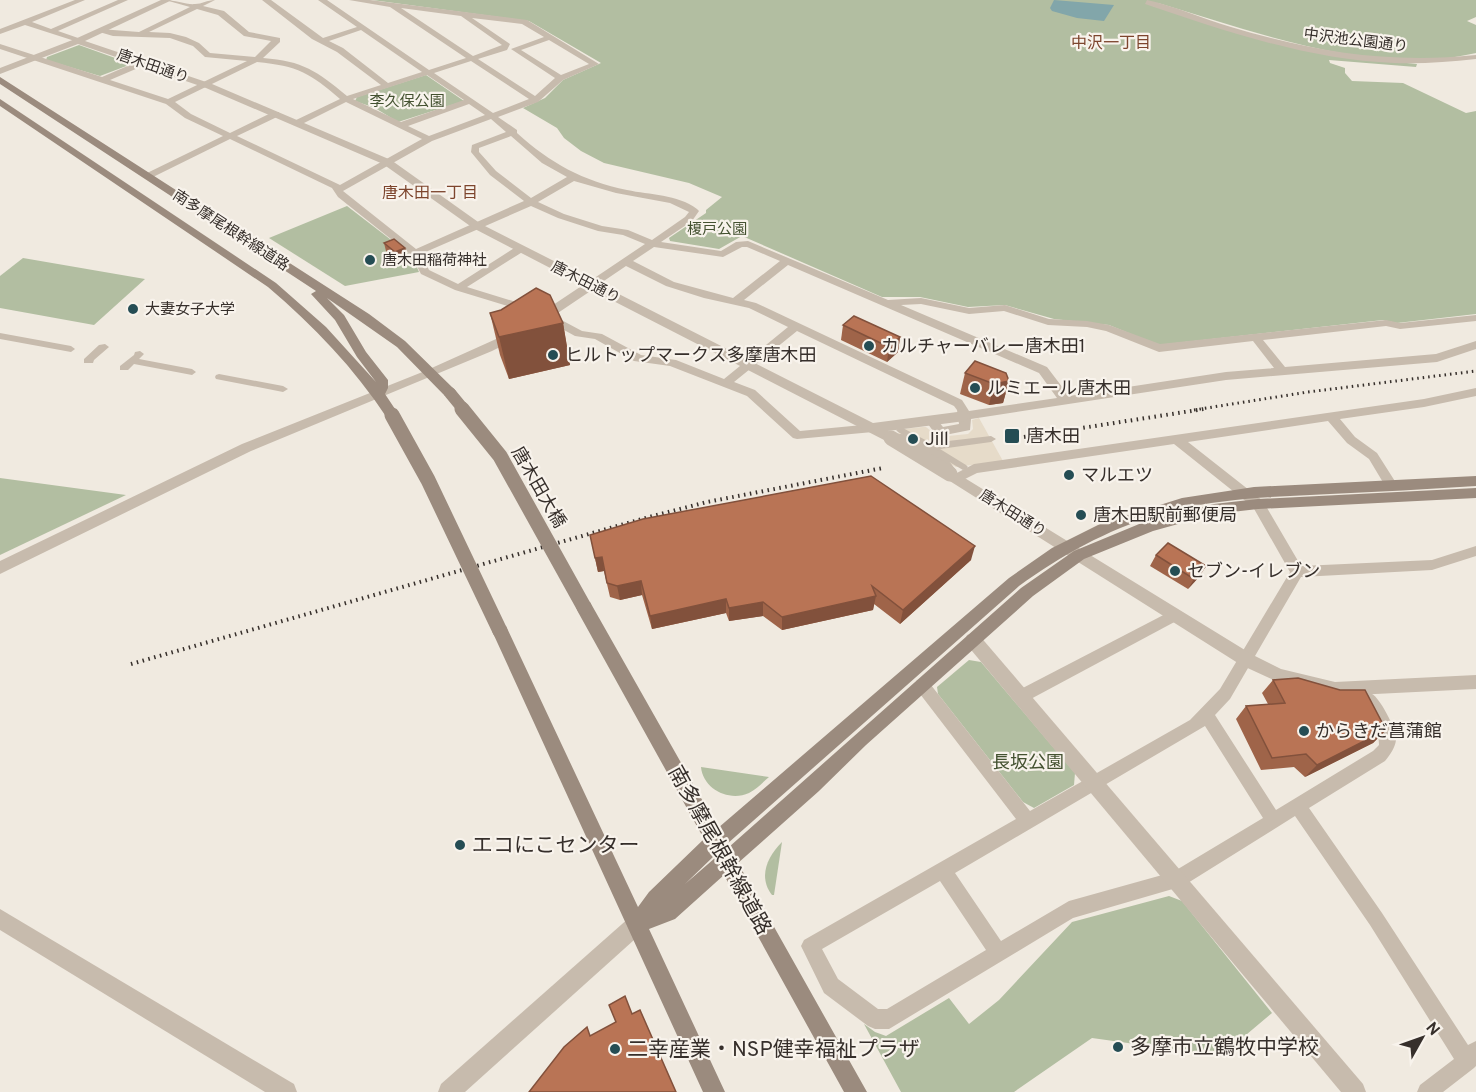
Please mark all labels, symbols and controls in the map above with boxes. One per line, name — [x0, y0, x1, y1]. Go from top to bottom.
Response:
street label: 中沢池公園通り — [1303, 26, 1409, 57]
district label: 中沢一丁目 — [1071, 34, 1151, 54]
street label: 唐木田通り — [114, 46, 191, 89]
park label: 李久保公園 — [369, 93, 445, 112]
district label: 唐木田一丁目 — [382, 184, 478, 204]
street label: 南多摩尾根幹線道路 — [168, 187, 292, 276]
park label: 榎戸公園 — [687, 221, 747, 240]
place label: 唐木田稲荷神社 — [382, 252, 487, 271]
marker: 唐木田稲荷神社 — [363, 253, 377, 267]
street label: 唐木田通り — [548, 258, 623, 309]
place label: 大妻女子大学 — [145, 301, 235, 320]
marker: 大妻女子大学 — [126, 302, 140, 316]
place label: カルチャーバレー唐木田1 — [881, 336, 1085, 359]
marker: カルチャーバレー唐木田1 — [862, 339, 876, 353]
place label: ヒルトップマークス多摩唐木田 — [565, 345, 816, 368]
marker: ヒルトップマークス多摩唐木田 — [546, 348, 560, 362]
place label: ルミエール唐木田 — [987, 378, 1131, 401]
marker: ルミエール唐木田 — [968, 381, 982, 395]
place label: 唐木田 — [1026, 426, 1080, 449]
marker: 唐木田 — [1003, 427, 1021, 445]
place label: Jill — [925, 429, 949, 452]
marker: Jill — [906, 432, 920, 446]
street label: 唐木田大橋 — [505, 443, 570, 532]
place label: マルエツ — [1081, 465, 1153, 488]
marker: マルエツ — [1062, 468, 1076, 482]
street label: 唐木田通り — [975, 486, 1049, 542]
place label: 唐木田駅前郵便局 — [1093, 505, 1237, 528]
marker: 唐木田駅前郵便局 — [1074, 508, 1088, 522]
place label: セブン-イレブン — [1187, 561, 1320, 584]
marker: セブン-イレブン — [1168, 564, 1182, 578]
place label: からきだ菖蒲館 — [1316, 721, 1442, 744]
marker: からきだ菖蒲館 — [1297, 724, 1311, 738]
park label: 長坂公園 — [992, 752, 1064, 775]
street label: 南多摩尾根幹線道路 — [661, 762, 776, 940]
place label: エコにこセンター — [472, 833, 640, 860]
marker: エコにこセンター — [453, 838, 467, 852]
north arrow — [1392, 1008, 1452, 1068]
text: N — [1421, 1019, 1443, 1040]
place label: 多摩市立鶴牧中学校 — [1130, 1035, 1319, 1062]
place label: 二幸産業・NSP健幸福祉プラザ — [627, 1037, 920, 1064]
marker: 多摩市立鶴牧中学校 — [1111, 1040, 1125, 1054]
marker: 二幸産業・NSP健幸福祉プラザ — [608, 1042, 622, 1056]

